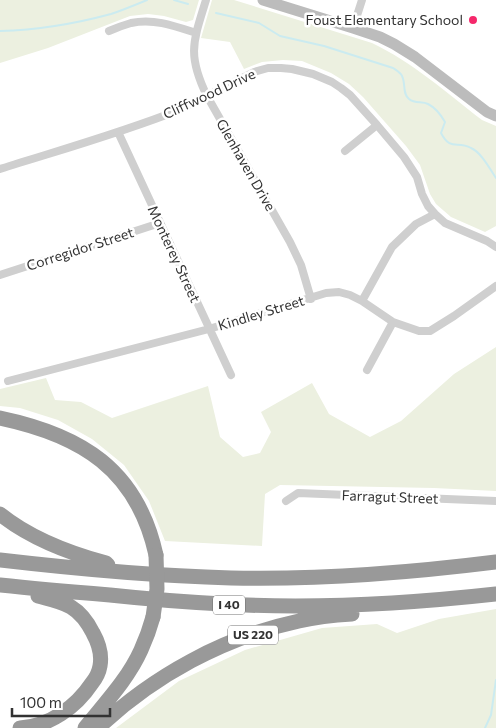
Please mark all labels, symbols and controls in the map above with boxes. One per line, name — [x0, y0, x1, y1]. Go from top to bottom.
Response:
place label: Foust Elementary School — [305, 11, 463, 28]
marker: Foust Elementary School — [467, 14, 479, 26]
street label: Cliffwood Drive — [160, 65, 258, 122]
street label: Glenhaven Drive — [213, 116, 280, 214]
street label: Monterey Street — [145, 203, 204, 305]
street label: Corregidor Street — [24, 223, 136, 274]
street label: Kindley Street — [216, 291, 306, 334]
street label: Farragut Street — [341, 486, 439, 507]
road number: I 40 — [213, 596, 245, 614]
road number: US 220 — [228, 626, 278, 644]
scale bar — [12, 686, 110, 718]
text: 100 m — [20, 693, 62, 711]

